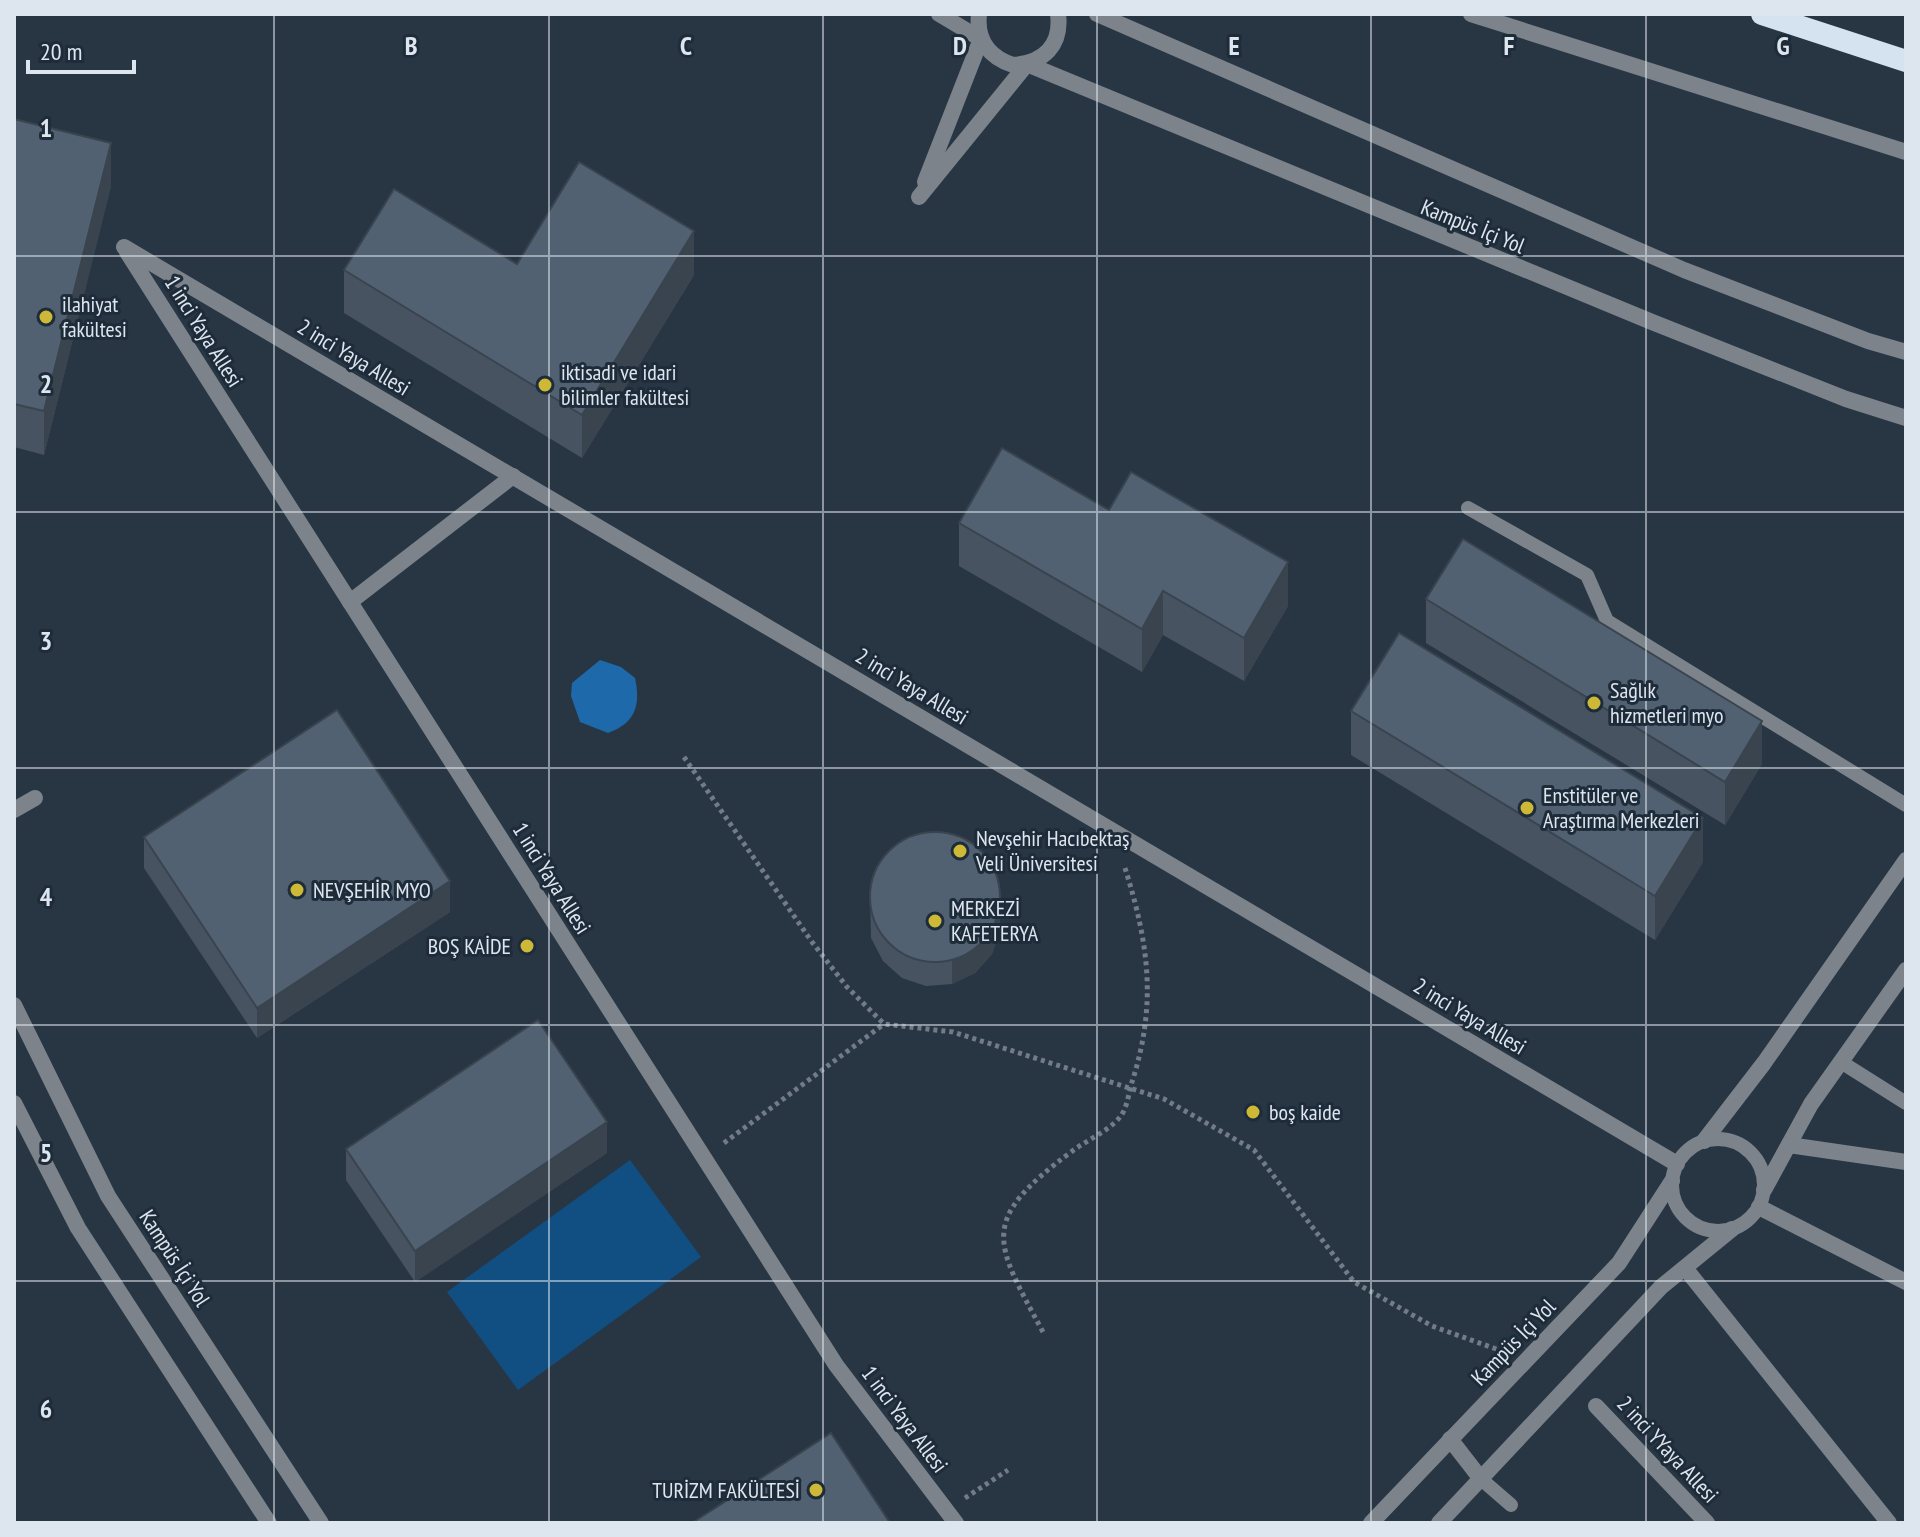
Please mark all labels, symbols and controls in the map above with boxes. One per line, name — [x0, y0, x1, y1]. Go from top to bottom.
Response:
scale bar — [28, 24, 134, 74]
text: B — [405, 29, 418, 62]
text: C — [680, 29, 692, 62]
text: D — [953, 29, 967, 62]
text: E — [1228, 29, 1240, 62]
text: F — [1504, 29, 1515, 62]
text: G — [1776, 29, 1790, 62]
text: 20 m — [40, 36, 82, 67]
text: 1 — [40, 111, 52, 144]
street label: Kampüs İçi Yol — [1417, 192, 1530, 260]
street label: 1 inci Yaya Allesi — [159, 270, 249, 392]
place label: ilahiyat fakültesi — [62, 290, 127, 343]
marker: ilahiyat fakültesi — [37, 308, 55, 326]
street label: 2 inci Yaya Allesi — [293, 312, 415, 402]
place label: iktisadi ve idari bilimler fakültesi — [561, 358, 689, 411]
text: 2 — [40, 367, 52, 400]
marker: iktisadi ve idari bilimler fakültesi — [536, 376, 554, 394]
text: 3 — [40, 624, 52, 657]
street label: 2 inci Yaya Allesi — [851, 641, 973, 731]
place label: Sağlık hizmetleri myo — [1610, 676, 1724, 729]
marker: Sağlık hizmetleri myo — [1585, 694, 1603, 712]
place label: Enstitüler ve Araştırma Merkezleri — [1543, 781, 1700, 834]
marker: Enstitüler ve Araştırma Merkezleri — [1518, 799, 1536, 817]
street label: 1 inci Yaya Allesi — [507, 817, 597, 939]
place label: Nevşehir Hacıbektaş Veli Üniversitesi — [975, 824, 1129, 877]
marker: Nevşehir Hacıbektaş Veli Üniversitesi — [951, 842, 969, 860]
place label: NEVŞEHİR MYO — [313, 876, 431, 904]
text: 4 — [40, 880, 53, 913]
marker: NEVŞEHİR MYO — [288, 881, 306, 899]
place label: MERKEZİ KAFETERYA — [951, 894, 1039, 947]
marker: MERKEZİ KAFETERYA — [926, 912, 944, 930]
place label: BOŞ KAİDE — [428, 932, 511, 960]
marker: BOŞ KAİDE — [518, 937, 536, 955]
street label: 2 inci Yaya Allesi — [1409, 971, 1531, 1061]
place label: boş kaide — [1269, 1098, 1341, 1126]
marker: boş kaide — [1244, 1103, 1262, 1121]
text: 5 — [40, 1136, 52, 1169]
street label: Kampüs İçi Yol — [133, 1204, 217, 1312]
street label: Kampüs İçi Yol — [1465, 1292, 1562, 1391]
street label: 1 inci Yaya Allesi — [856, 1360, 954, 1478]
street label: 2 inci YYaya Allesi — [1611, 1390, 1725, 1508]
text: 6 — [40, 1392, 52, 1425]
place label: TURİZM FAKÜLTESİ — [652, 1476, 800, 1504]
marker: TURİZM FAKÜLTESİ — [807, 1481, 825, 1499]

